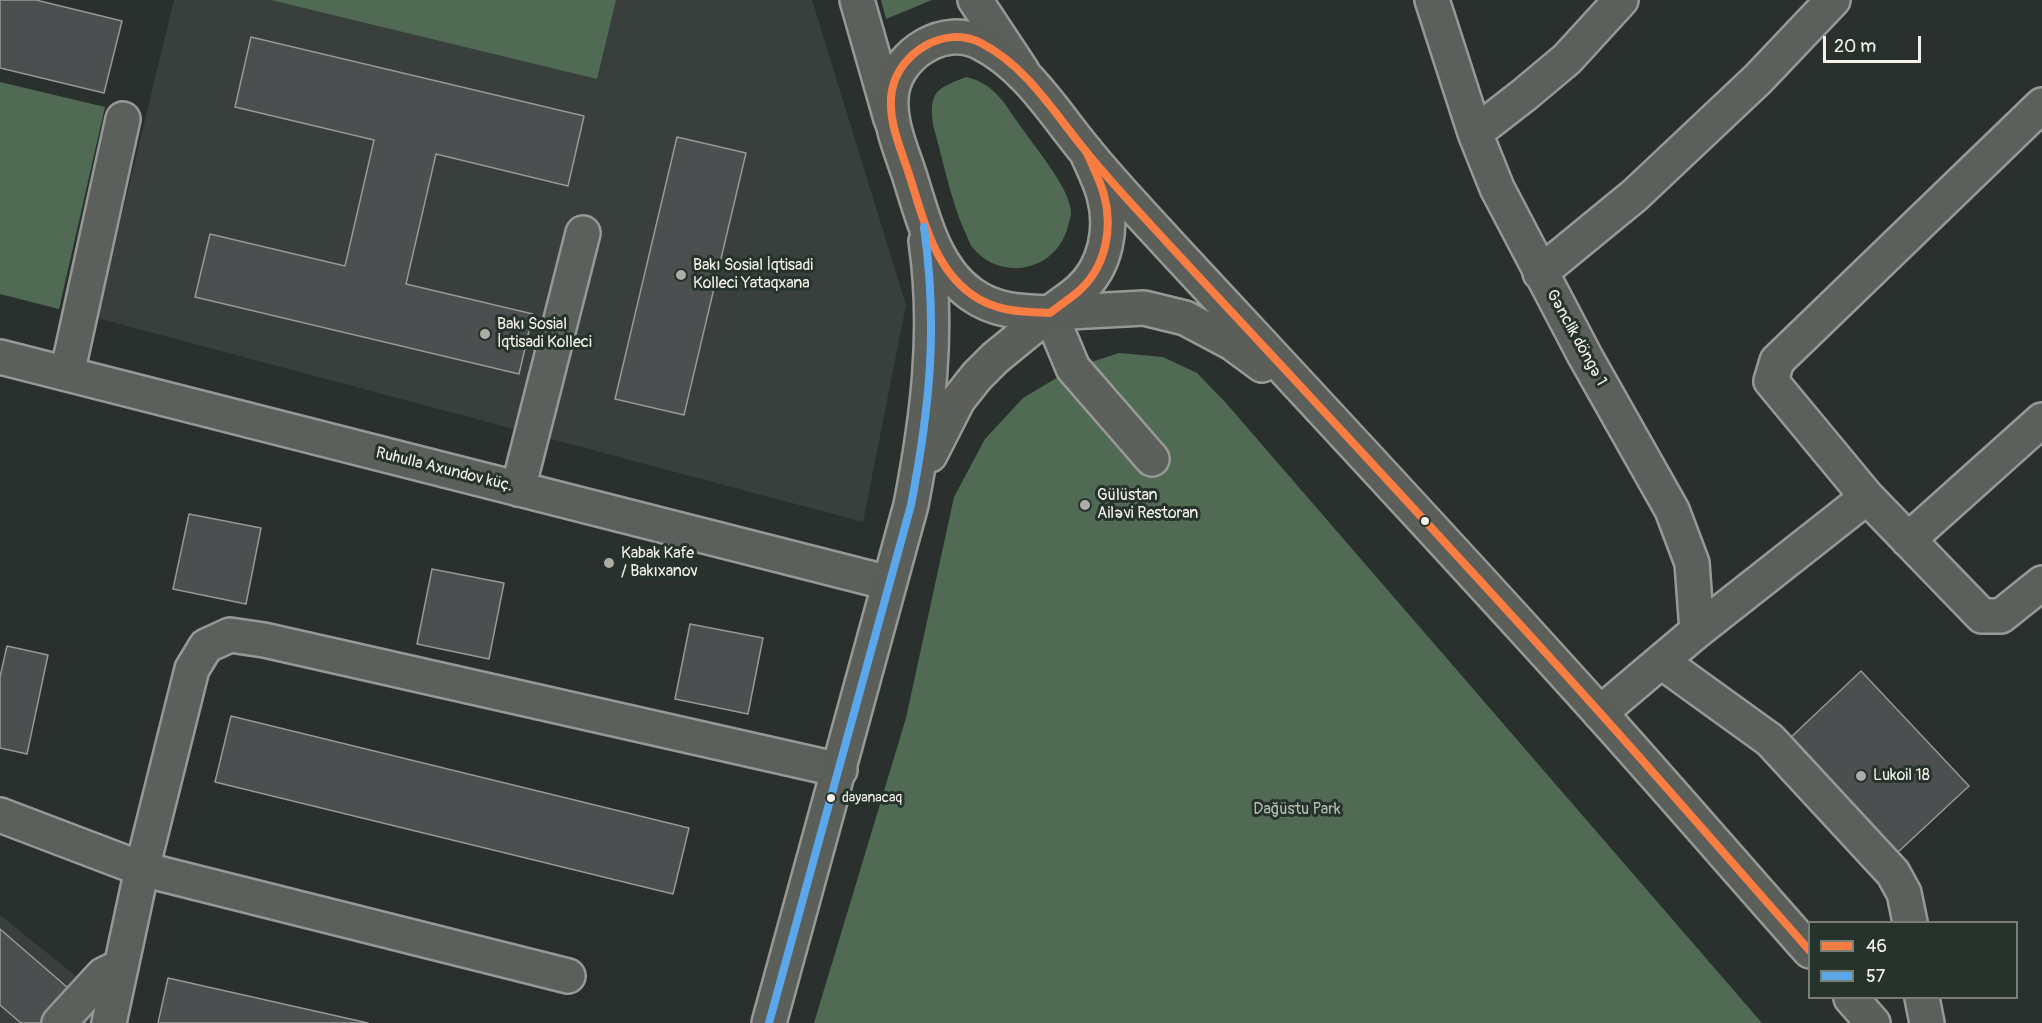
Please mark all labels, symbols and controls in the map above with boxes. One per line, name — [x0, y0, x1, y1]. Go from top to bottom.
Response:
scale bar — [1826, 24, 1924, 62]
text: 20 m — [1834, 35, 1876, 58]
place label: Bakı Sosial İqtisadi Kolleci Yataqxana — [693, 256, 813, 294]
marker: Bakı Sosial İqtisadi Kolleci Yataqxana — [674, 268, 688, 282]
street label: Gənclik döngə 1 — [1542, 286, 1610, 390]
place label: Bakı Sosial İqtisadi Kolleci — [497, 315, 592, 353]
marker: Bakı Sosial İqtisadi Kolleci — [478, 327, 492, 341]
street label: Ruhulla Axundov küç. — [374, 444, 514, 496]
place label: Gülüstan Ailəvi Restoran — [1097, 486, 1198, 524]
marker: Gülüstan Ailəvi Restoran — [1078, 498, 1092, 512]
unlabelled marker — [1419, 515, 1431, 527]
place label: Kabak Kafe / Bakıxanov — [621, 544, 698, 582]
marker: Kabak Kafe / Bakıxanov — [602, 556, 616, 570]
place label: Lukoil 18 — [1873, 766, 1930, 786]
marker: Lukoil 18 — [1854, 769, 1868, 783]
place label: dayanacaq — [842, 790, 902, 806]
marker: dayanacaq — [825, 792, 837, 804]
park label: Dağüstu Park — [1253, 800, 1341, 820]
legend — [1808, 921, 2018, 999]
text: 46 — [1866, 935, 1887, 958]
text: 57 — [1866, 965, 1885, 988]

